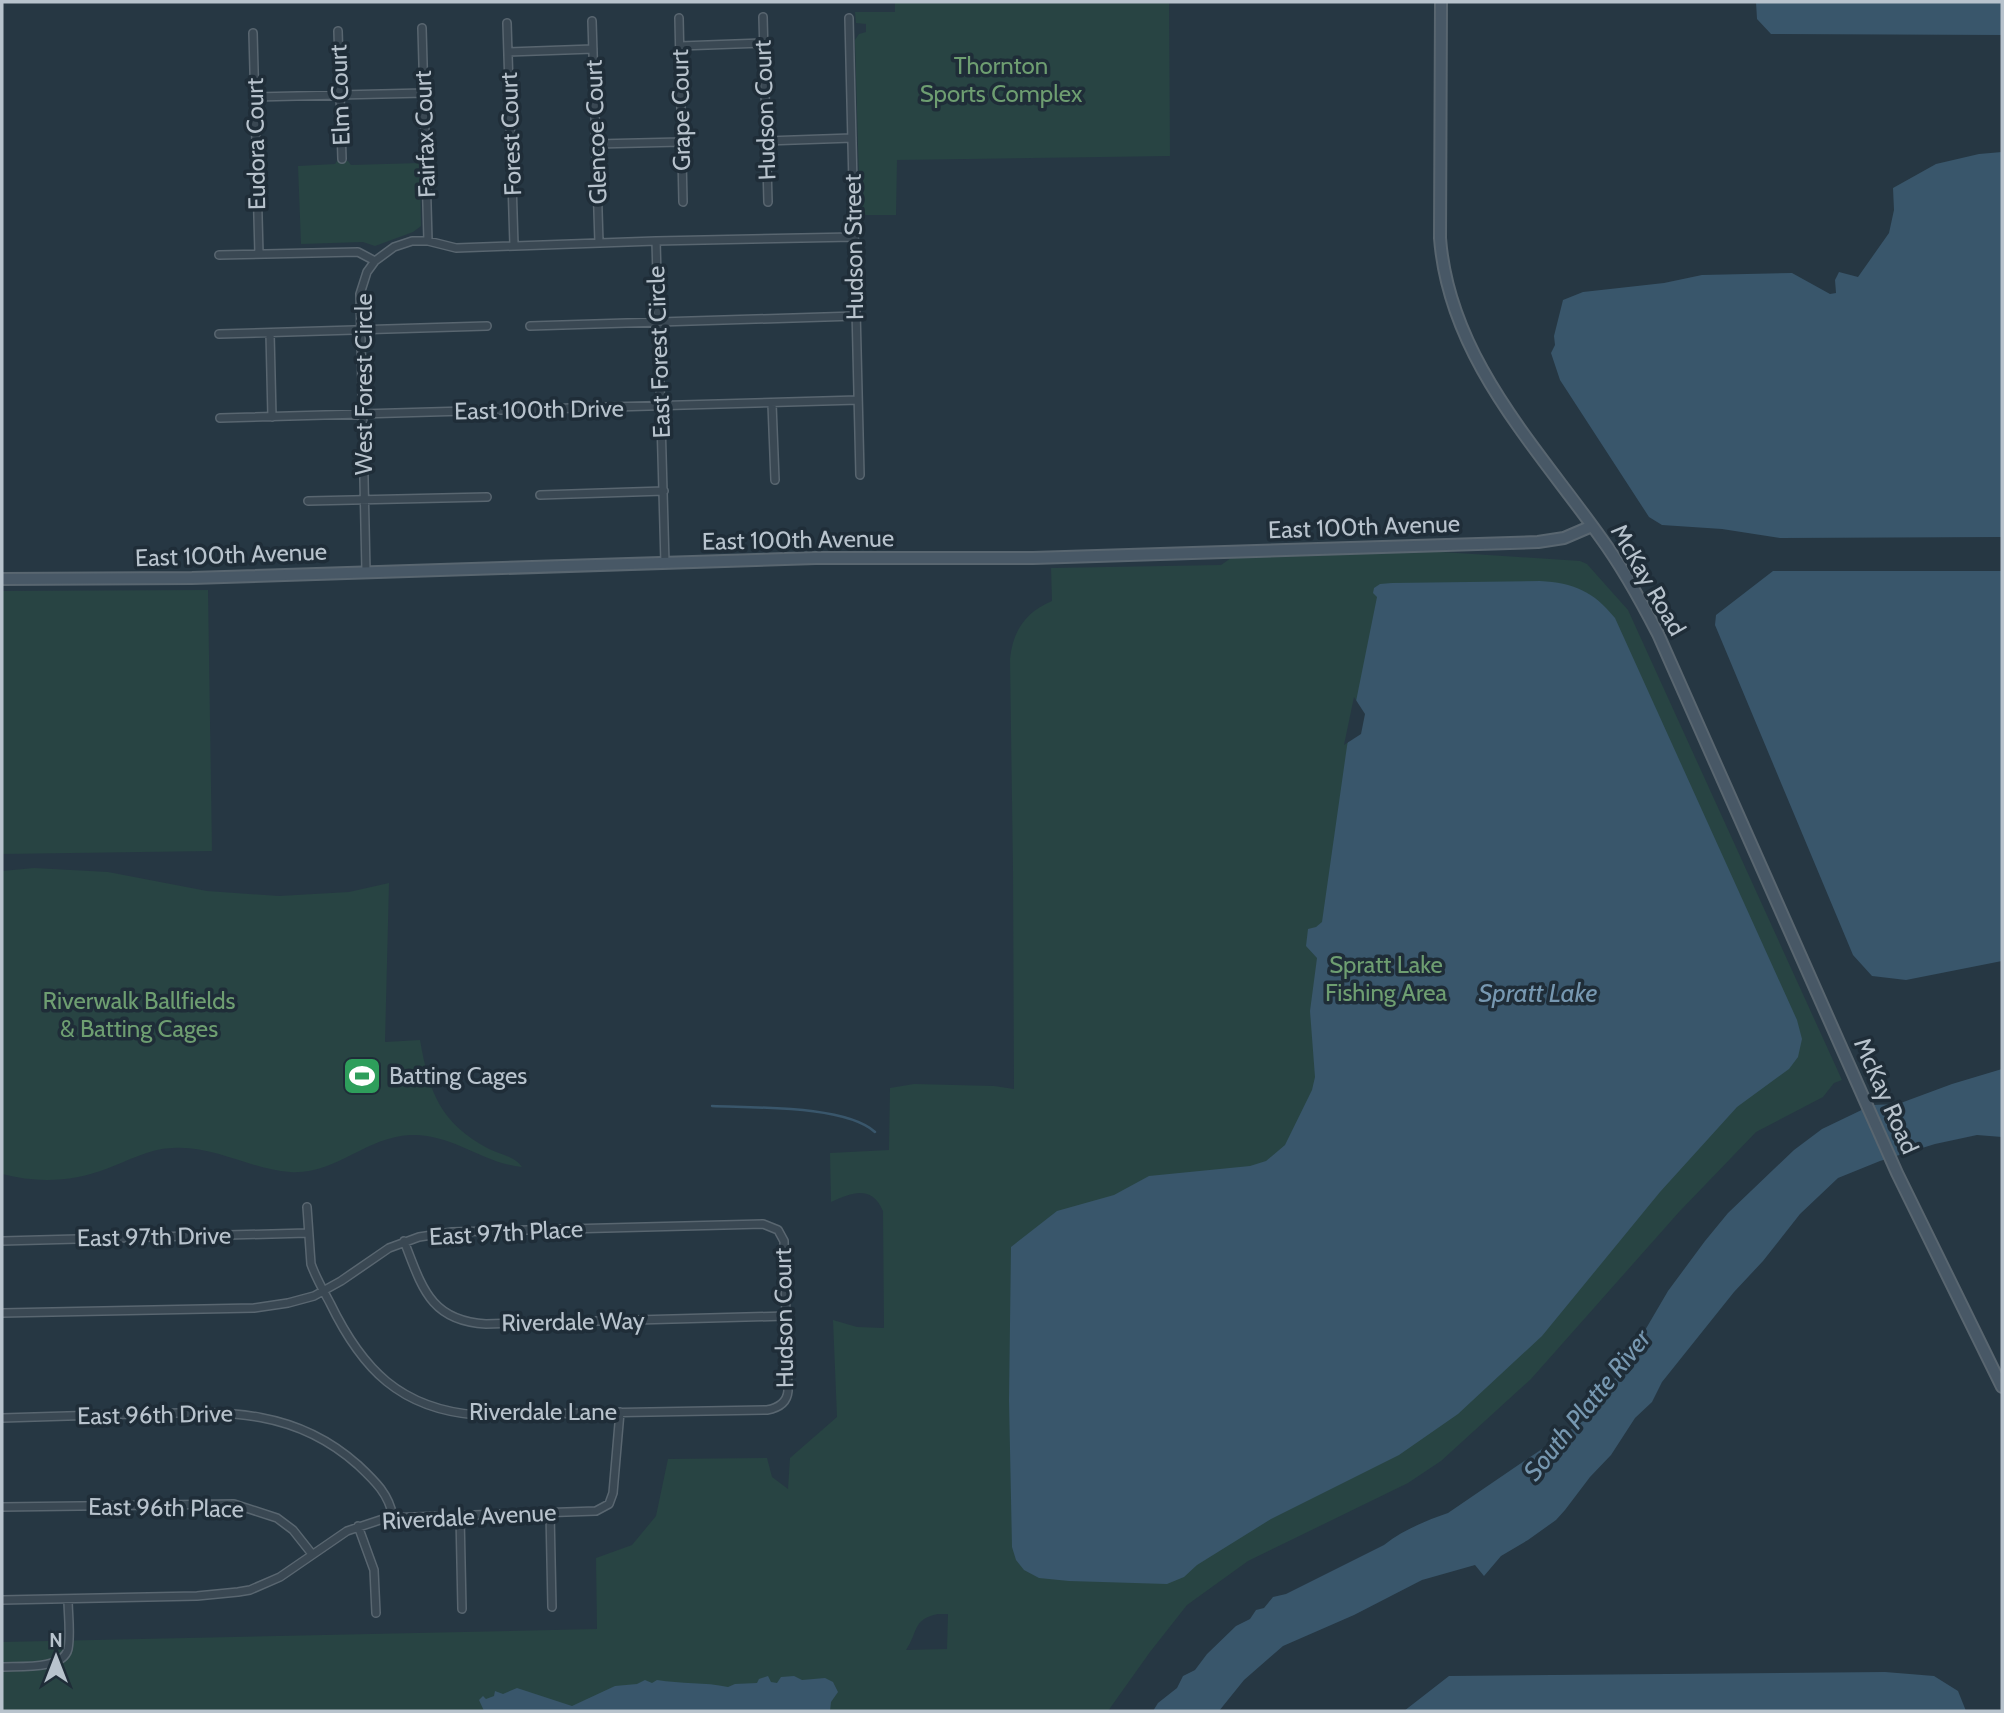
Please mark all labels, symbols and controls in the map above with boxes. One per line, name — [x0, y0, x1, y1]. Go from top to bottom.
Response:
street label: Hudson Court — [748, 39, 781, 181]
street label: Elm Court — [323, 44, 356, 146]
street label: Grape Court — [665, 49, 696, 171]
park label: Thornton Sports Complex — [920, 51, 1083, 108]
street label: Glencoe Court — [578, 59, 613, 205]
street label: Fairfax Court — [408, 70, 441, 198]
street label: Forest Court — [494, 72, 527, 196]
street label: Eudora Court — [240, 78, 271, 210]
street label: Hudson Street — [838, 174, 869, 320]
street label: East Forest Circle — [641, 265, 676, 439]
street label: West Forest Circle — [349, 293, 378, 475]
street label: East 100th Drive — [454, 394, 624, 425]
street label: East 100th Avenue — [1267, 509, 1461, 544]
street label: McKay Road — [1605, 519, 1692, 641]
street label: East 100th Avenue — [702, 523, 894, 556]
street label: East 100th Avenue — [134, 537, 328, 572]
park label: Spratt Lake Fishing Area — [1325, 950, 1448, 1007]
water label: Spratt Lake — [1478, 977, 1598, 1009]
park label: Riverwalk Ballfields & Batting Cages — [43, 986, 235, 1043]
street label: McKay Road — [1848, 1033, 1925, 1158]
sports icon: Batting Cages — [341, 1055, 383, 1097]
place label: Batting Cages — [389, 1061, 527, 1090]
street label: East 97th Place — [428, 1214, 584, 1251]
street label: East 97th Drive — [77, 1221, 231, 1252]
street label: Hudson Court — [768, 1248, 799, 1388]
street label: Riverdale Way — [501, 1306, 645, 1337]
water label: South Platte River — [1516, 1322, 1658, 1487]
street label: Riverdale Lane — [469, 1397, 617, 1426]
street label: East 96th Drive — [77, 1399, 233, 1430]
street label: East 96th Place — [88, 1492, 244, 1523]
street label: Riverdale Avenue — [381, 1497, 557, 1536]
north arrow — [21, 1622, 91, 1692]
text: N — [49, 1629, 63, 1652]

